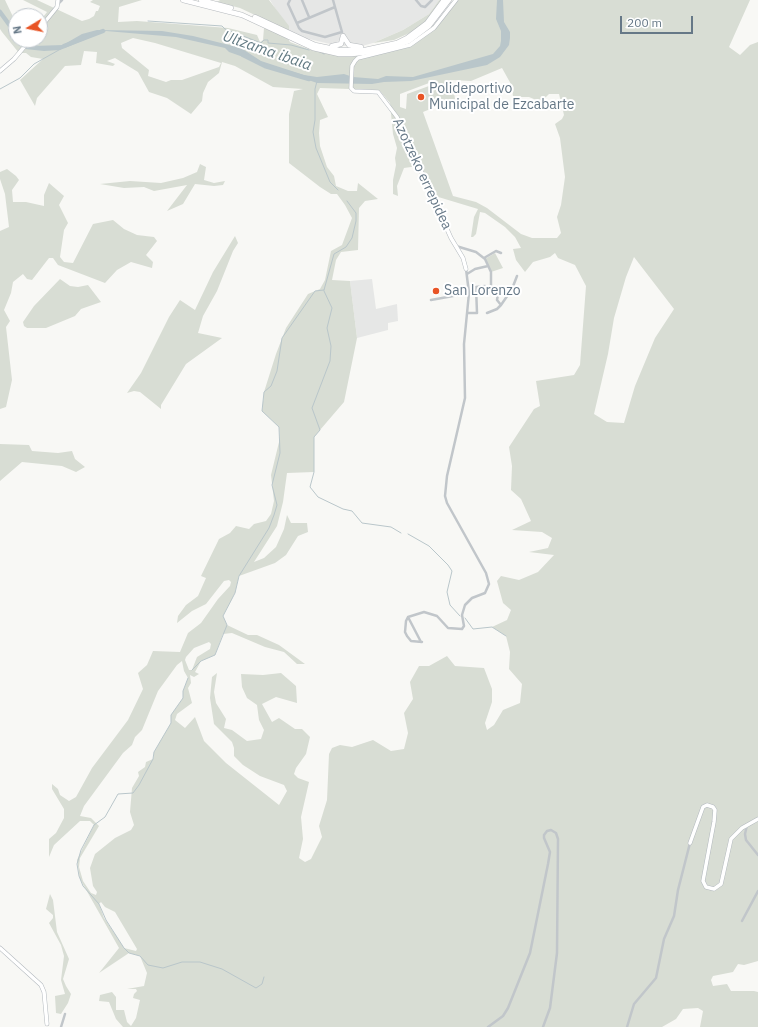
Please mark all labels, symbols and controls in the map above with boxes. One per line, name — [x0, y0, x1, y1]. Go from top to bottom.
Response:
north arrow — [8, 8, 48, 48]
scale bar — [622, 8, 695, 34]
text: 200 m — [627, 15, 662, 30]
text: N — [10, 25, 25, 35]
water label: Ultzama ibaia — [220, 27, 314, 75]
place label: Polideportivo Municipal de Ezcabarte — [429, 81, 575, 114]
marker: Polideportivo Municipal de Ezcabarte — [416, 92, 426, 102]
street label: Azotzeko errepidea — [389, 116, 455, 232]
place label: San Lorenzo — [444, 283, 520, 299]
marker: San Lorenzo — [431, 286, 441, 296]

